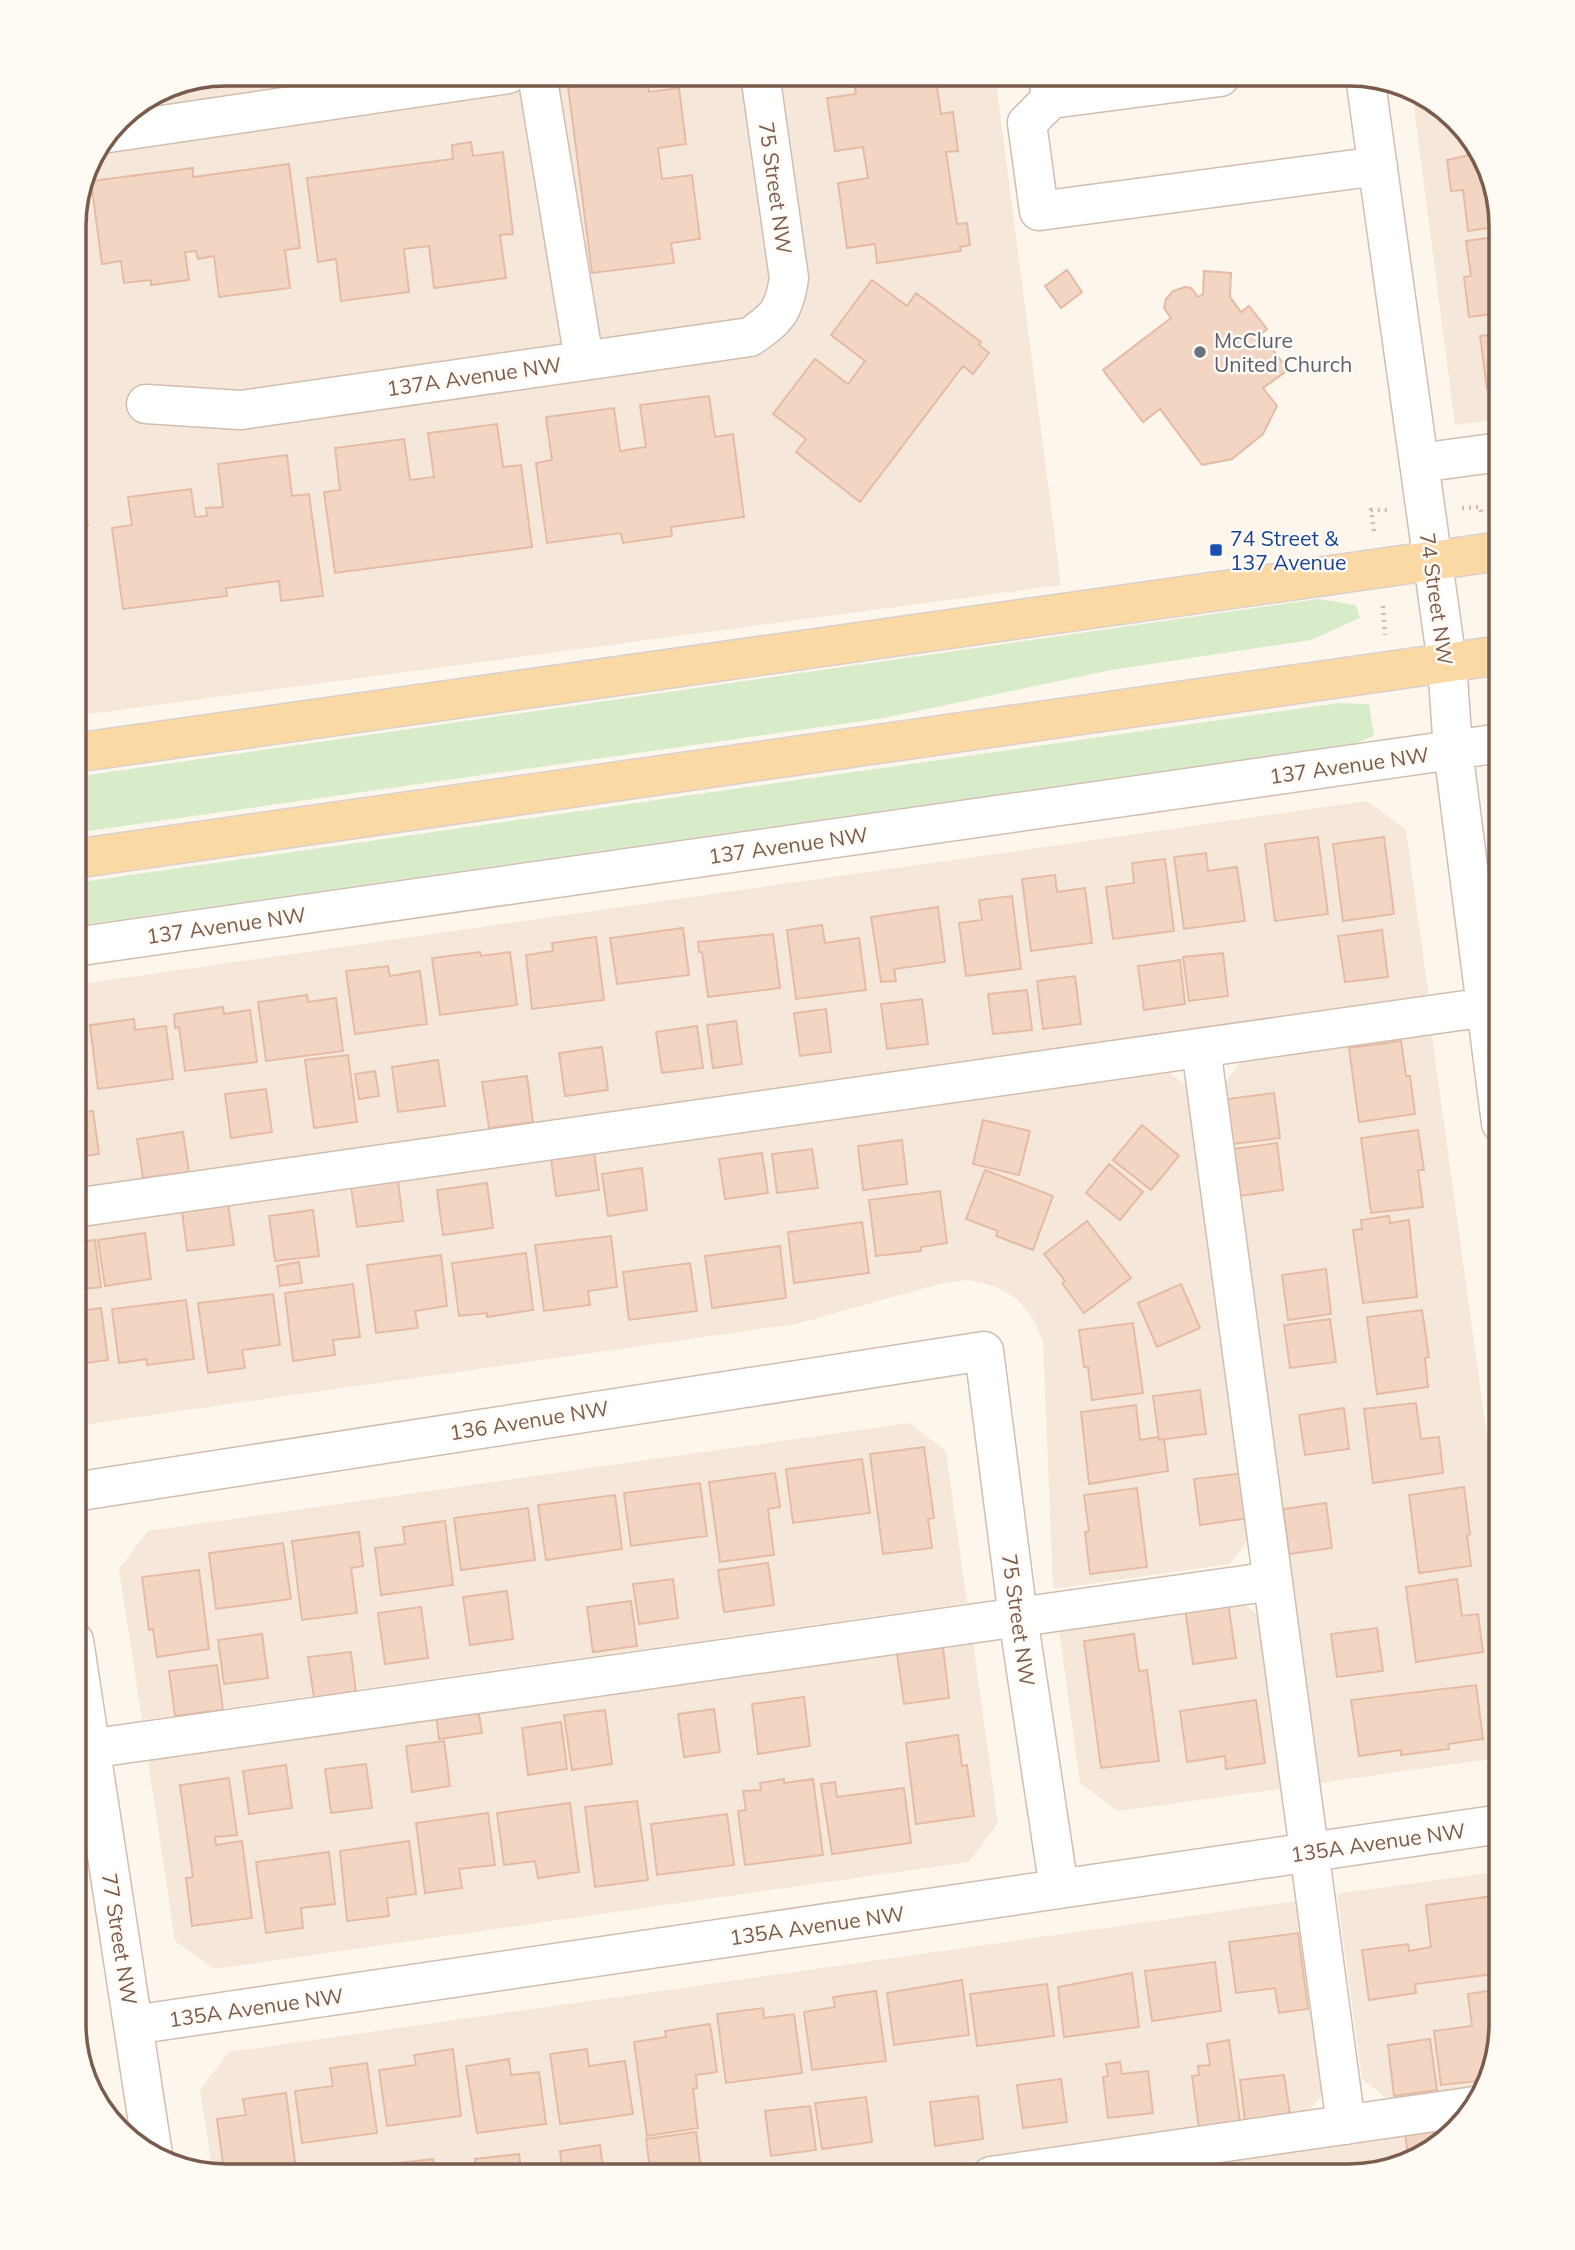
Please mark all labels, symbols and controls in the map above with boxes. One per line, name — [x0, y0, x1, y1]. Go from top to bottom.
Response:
street label: 75 Street NW — [754, 120, 798, 256]
place label: McClure United Church — [1214, 327, 1352, 377]
marker: McClure United Church — [1192, 344, 1208, 360]
street label: 137A Avenue NW — [385, 351, 563, 401]
place label: 74 Street & 137 Avenue — [1230, 525, 1346, 575]
street label: 74 Street NW — [1415, 531, 1459, 667]
marker: 74 Street & 137 Avenue — [1208, 542, 1224, 558]
street label: 137 Avenue NW — [1267, 741, 1431, 789]
street label: 137 Avenue NW — [706, 821, 870, 869]
street label: 137 Avenue NW — [144, 901, 308, 949]
street label: 136 Avenue NW — [447, 1395, 611, 1445]
street label: 75 Street NW — [997, 1552, 1041, 1688]
street label: 135A Avenue NW — [1289, 1817, 1467, 1867]
street label: 77 Street NW — [97, 1871, 143, 2007]
street label: 135A Avenue NW — [728, 1900, 906, 1950]
street label: 135A Avenue NW — [167, 1982, 345, 2032]

